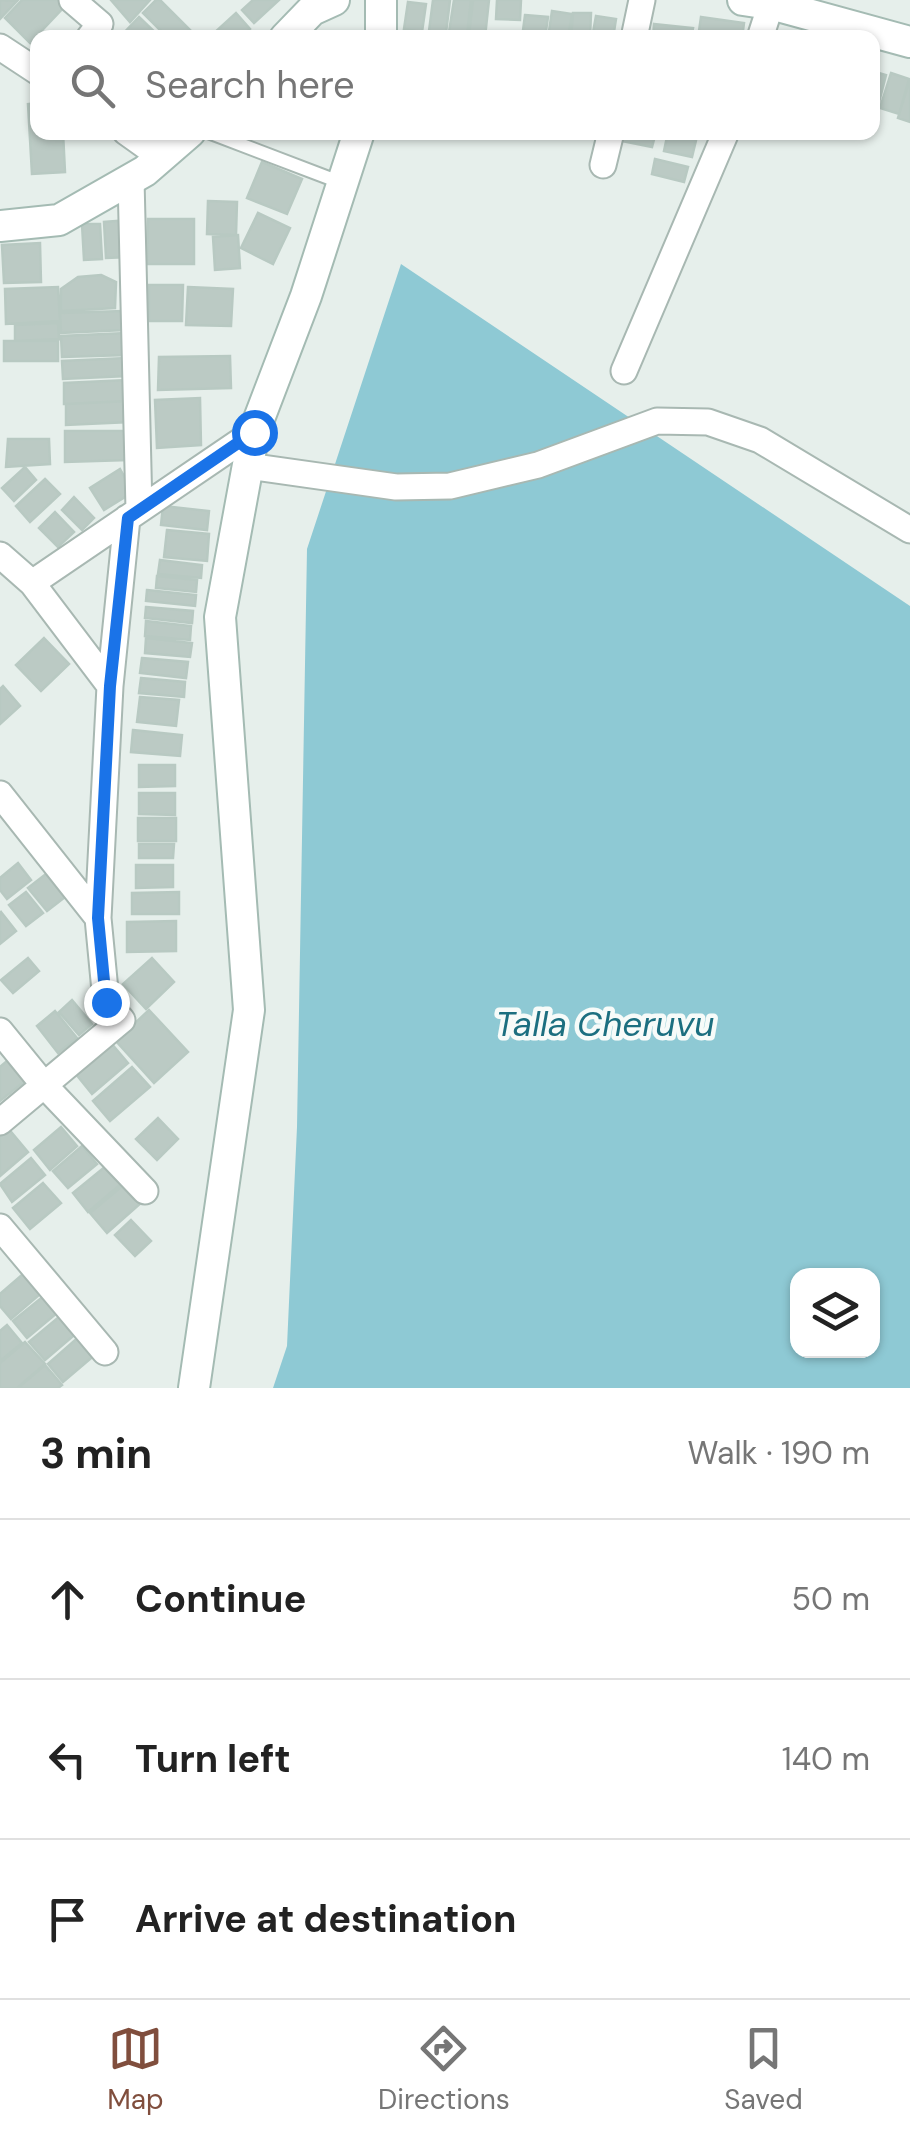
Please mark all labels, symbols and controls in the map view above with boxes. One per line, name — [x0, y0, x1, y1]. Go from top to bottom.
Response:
search box — [30, 30, 880, 140]
icon: search — [65, 58, 120, 113]
text: Search here — [145, 60, 355, 110]
route start — [232, 410, 278, 456]
route end — [84, 980, 130, 1026]
water label: Talla Cheruvu — [496, 1001, 714, 1047]
map controls — [790, 1268, 880, 1358]
button: layers — [790, 1268, 880, 1358]
text: 3 min — [40, 1426, 152, 1481]
text: Walk · 190 m — [688, 1432, 870, 1474]
icon: ahead — [40, 1572, 95, 1627]
text: Continue — [135, 1574, 306, 1624]
text: 50 m — [792, 1578, 870, 1620]
icon: left — [40, 1732, 95, 1787]
text: Turn left — [135, 1734, 291, 1784]
text: 140 m — [782, 1738, 870, 1780]
icon: arrive — [40, 1892, 95, 1947]
text: Arrive at destination — [135, 1894, 517, 1944]
tab: Map — [107, 2021, 164, 2118]
tab: Directions — [378, 2021, 510, 2118]
tab: Saved — [724, 2021, 803, 2118]

